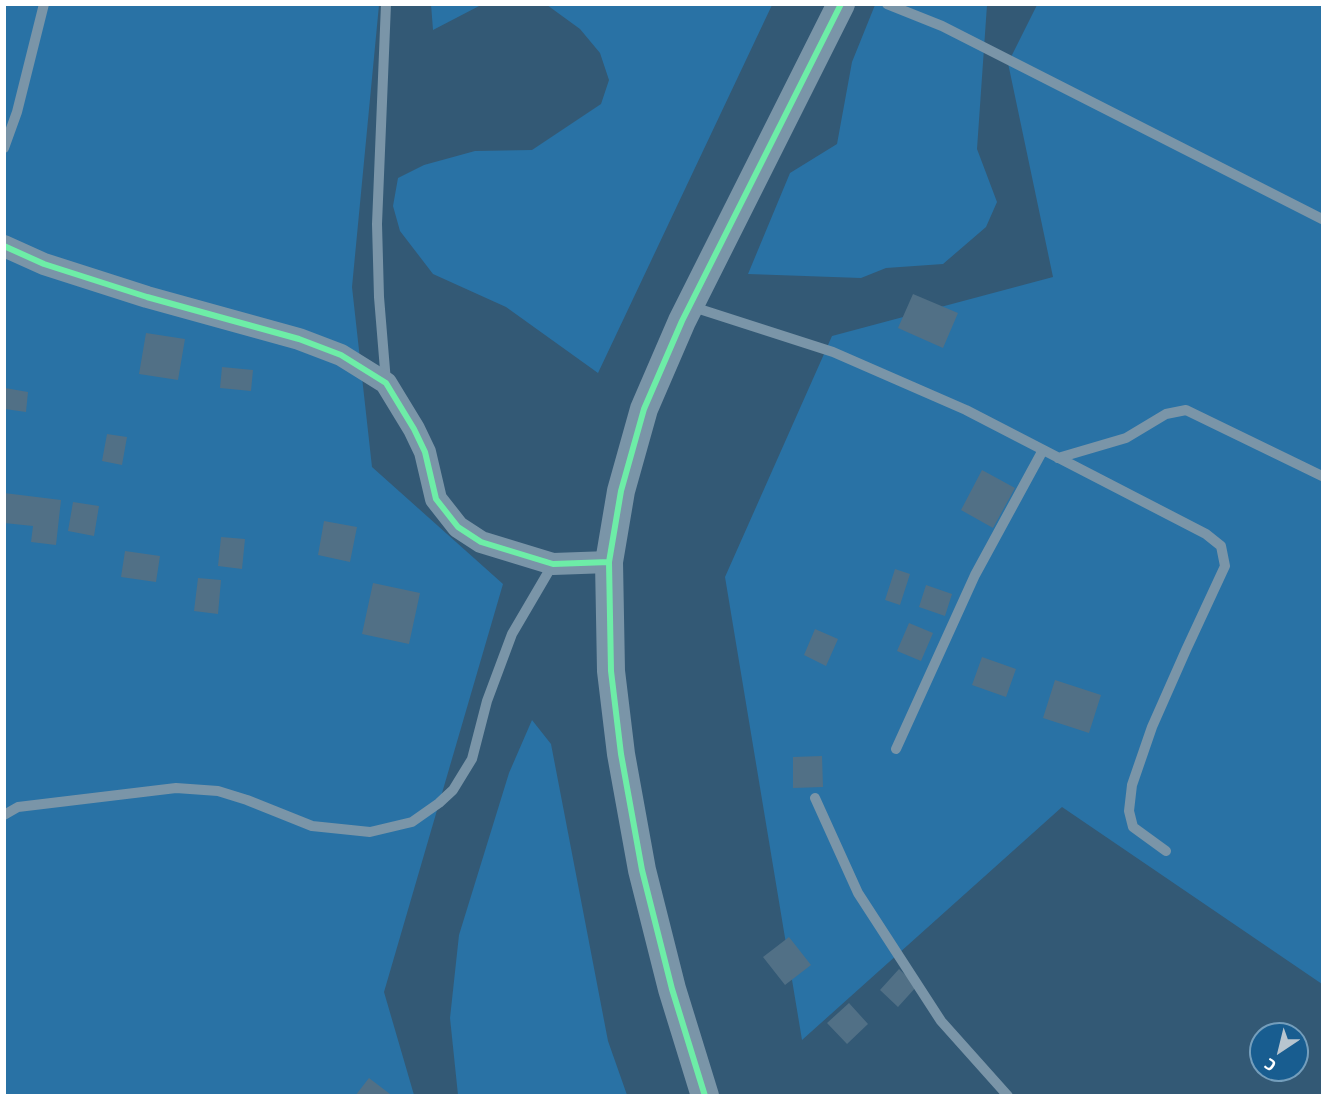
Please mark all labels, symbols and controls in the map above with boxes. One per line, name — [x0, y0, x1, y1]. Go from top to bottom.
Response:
north arrow — [1249, 1022, 1309, 1082]
text: С — [1260, 1055, 1279, 1076]

